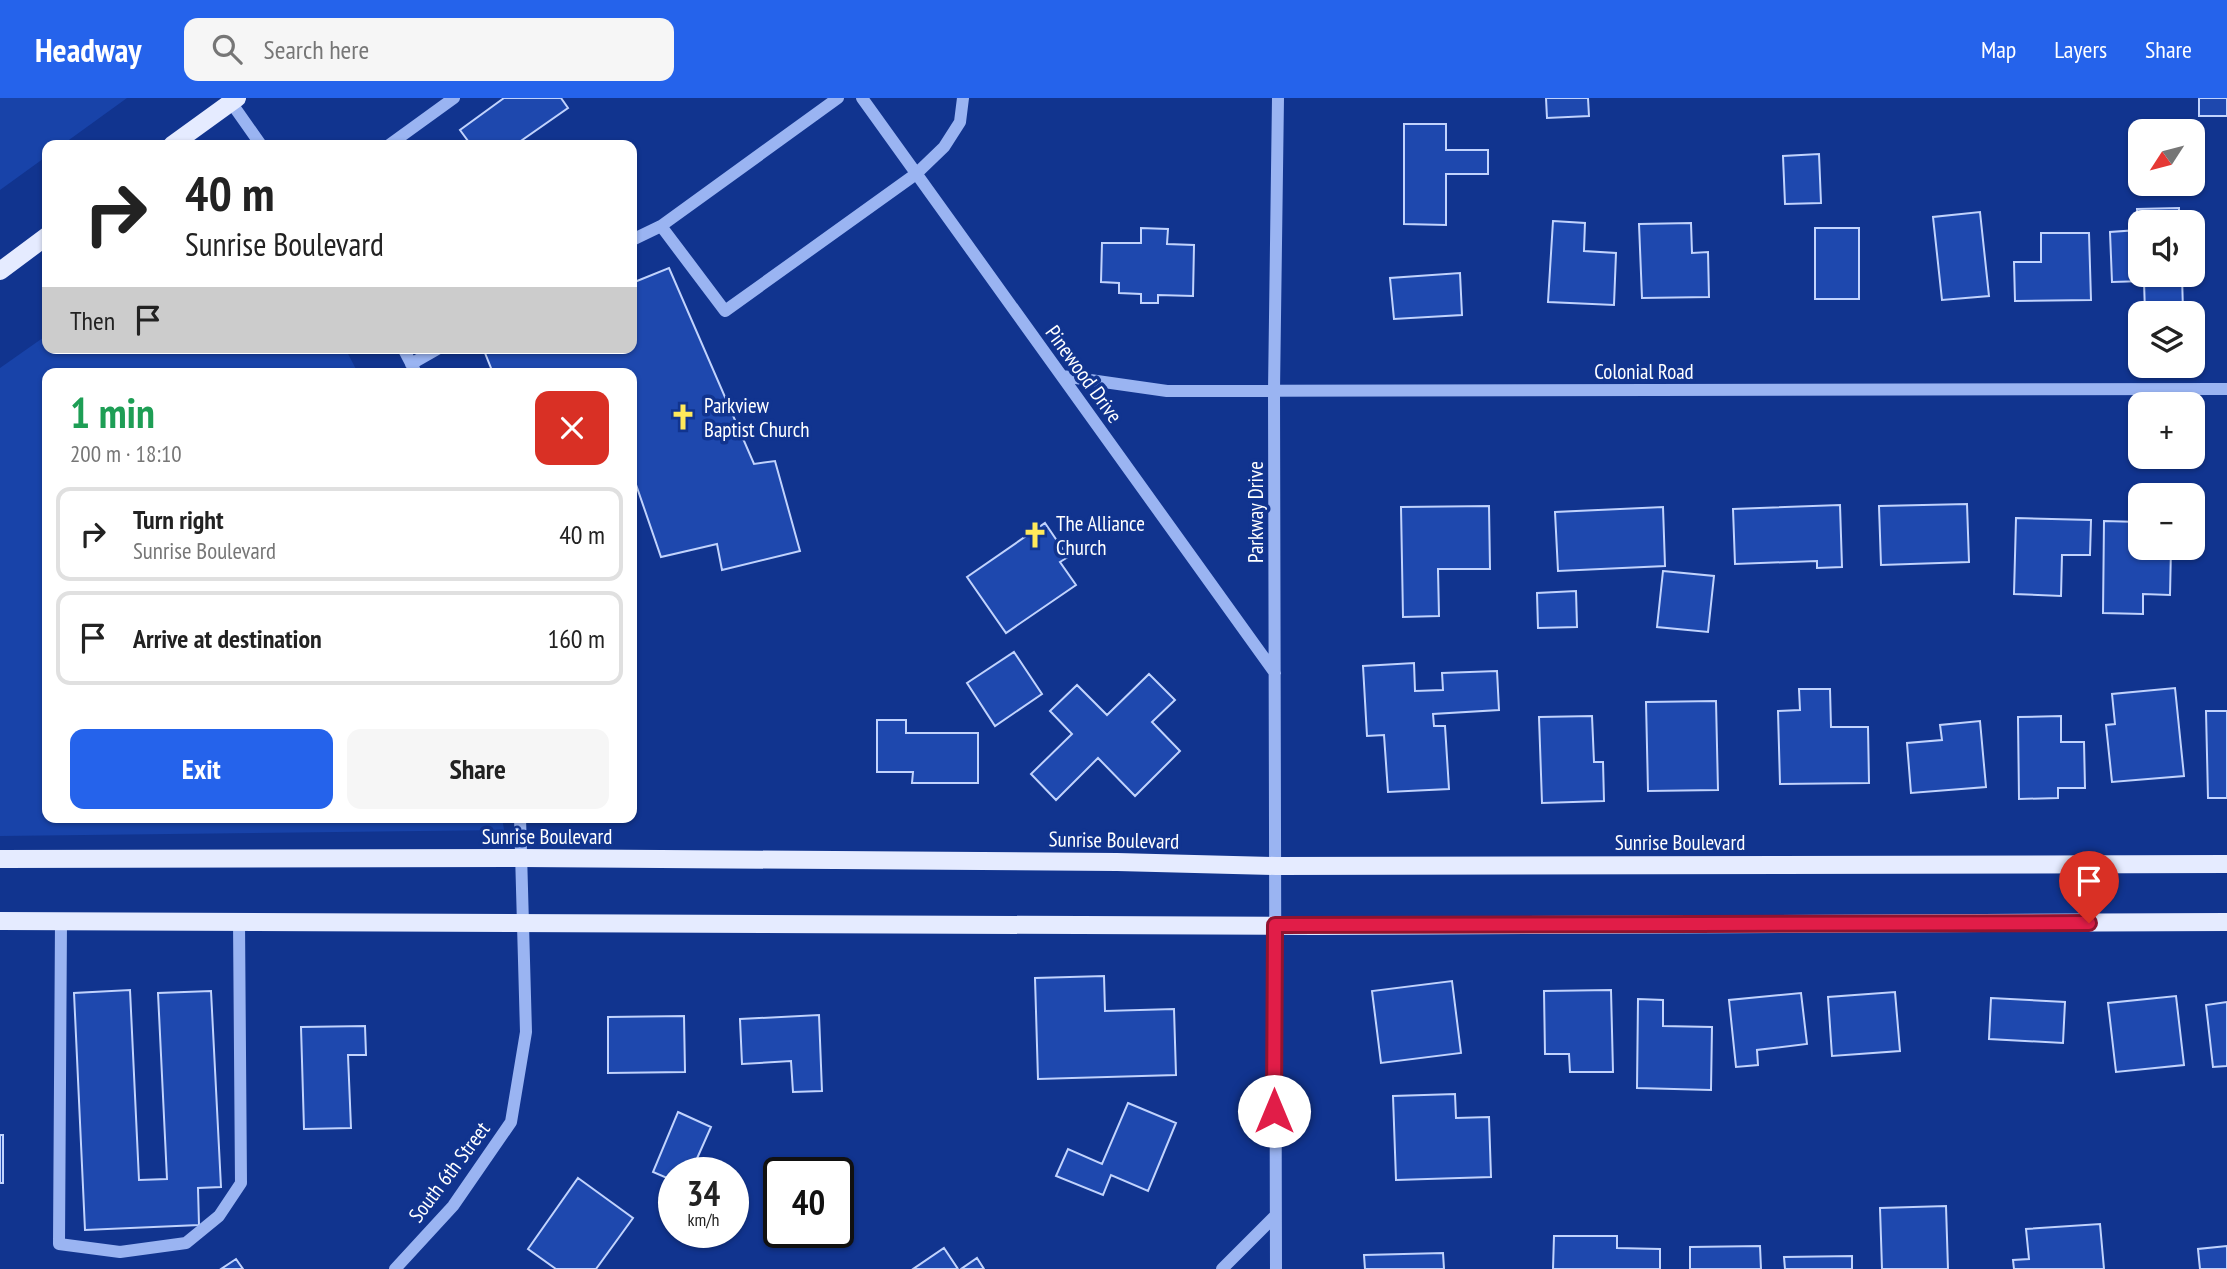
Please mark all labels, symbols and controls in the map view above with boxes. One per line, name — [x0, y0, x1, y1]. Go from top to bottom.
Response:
search box — [184, 18, 674, 81]
text: Headway — [35, 28, 142, 71]
icon: search — [208, 30, 246, 68]
text: Search here — [264, 33, 369, 66]
text: Map — [1981, 34, 2016, 65]
text: Layers — [2054, 34, 2107, 65]
text: Share — [2145, 34, 2192, 65]
north arrow — [2128, 119, 2205, 196]
map controls — [2128, 119, 2205, 560]
text: 40 m — [185, 161, 274, 225]
icon: right — [70, 168, 161, 259]
button: sound — [2128, 210, 2205, 287]
text: Sunrise Boulevard — [185, 223, 384, 265]
icon: arrive — [129, 301, 167, 339]
button: layers — [2128, 301, 2205, 378]
text: Then — [70, 304, 115, 337]
street label: Pinewood Drive — [1040, 320, 1128, 428]
street label: Colonial Road — [1594, 358, 1694, 385]
text: 1 min — [70, 385, 155, 440]
button: close — [535, 391, 609, 465]
place label: Parkview Baptist Church — [704, 392, 810, 443]
button: + — [2128, 392, 2205, 469]
church icon: Parkview Baptist Church — [668, 402, 698, 432]
text: 200 m · 18:10 — [70, 439, 182, 468]
street label: Parkway Drive — [1242, 461, 1269, 563]
button: − — [2128, 483, 2205, 560]
text: Turn right — [133, 503, 224, 536]
place label: The Alliance Church — [1056, 510, 1145, 561]
icon: right — [74, 515, 112, 553]
text: 40 m — [559, 518, 605, 551]
church icon: The Alliance Church — [1020, 520, 1050, 550]
text: Sunrise Boulevard — [133, 536, 276, 565]
icon: arrive — [74, 619, 112, 657]
text: Arrive at destination — [133, 622, 322, 655]
text: 160 m — [547, 622, 605, 655]
button: Exit — [70, 729, 333, 809]
button: Share — [347, 729, 609, 809]
street label: Sunrise Boulevard — [482, 823, 612, 850]
street label: Sunrise Boulevard — [1049, 825, 1179, 855]
street label: Sunrise Boulevard — [1615, 829, 1745, 856]
pin — [2059, 851, 2119, 923]
icon: arrive — [2070, 862, 2108, 900]
position arrow — [1237, 1074, 1311, 1148]
street label: South 6th Street — [402, 1116, 496, 1228]
speed limit sign: 40 — [763, 1157, 854, 1248]
text: 34 — [687, 1170, 720, 1216]
text: km/h — [688, 1208, 719, 1231]

